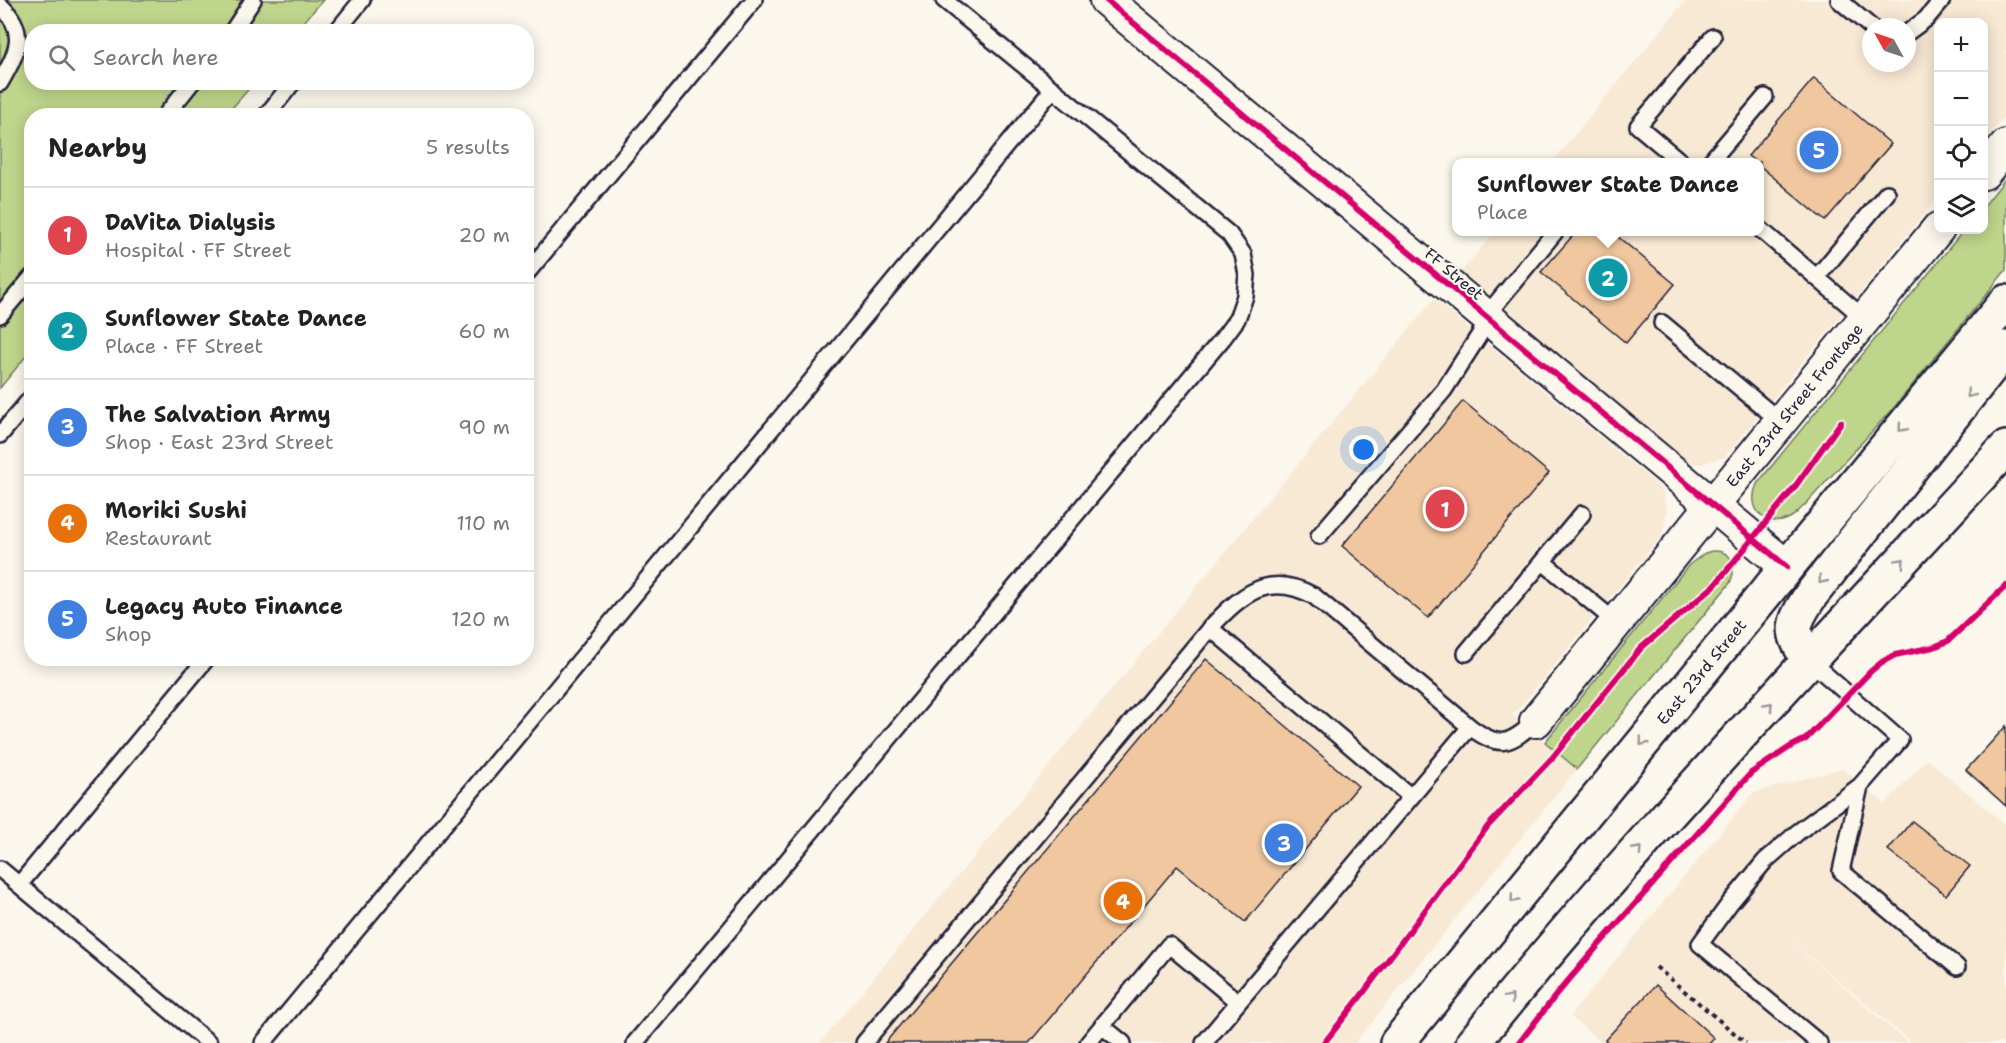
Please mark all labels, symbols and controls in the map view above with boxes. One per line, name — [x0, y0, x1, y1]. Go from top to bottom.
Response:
north arrow — [1862, 18, 1916, 72]
map controls — [1934, 18, 1988, 234]
button: + — [1934, 18, 1988, 72]
search box — [24, 24, 534, 90]
icon: search — [45, 41, 78, 74]
text: Search here — [93, 43, 219, 72]
button: − — [1934, 72, 1988, 126]
button: locate — [1934, 126, 1988, 180]
pin: 5 — [1800, 128, 1838, 172]
text: Nearby — [48, 130, 147, 165]
text: 5 results — [426, 134, 510, 160]
popup — [1452, 158, 1764, 236]
text: Sunflower State Dance — [1477, 170, 1739, 199]
button: layers — [1934, 180, 1988, 234]
text: Place — [1477, 199, 1528, 225]
text: DaVita Dialysis — [105, 208, 276, 237]
text: 1 — [63, 222, 72, 248]
text: 20 m — [459, 222, 510, 248]
text: Hospital · FF Street — [105, 237, 291, 263]
street label: FF Street — [1420, 243, 1488, 305]
pin: 2 — [1588, 256, 1628, 300]
text: Sunflower State Dance — [105, 304, 367, 333]
text: 2 — [61, 318, 75, 344]
text: 60 m — [458, 318, 510, 344]
street label: East 23rd Street Frontage — [1721, 319, 1867, 491]
text: Place · FF Street — [105, 333, 263, 359]
one-way arrow — [1966, 387, 1977, 398]
text: The Salvation Army — [105, 400, 331, 429]
text: 3 — [61, 414, 75, 440]
text: 90 m — [458, 414, 510, 440]
one-way arrow — [1898, 421, 1909, 432]
text: Shop · East 23rd Street — [105, 429, 334, 455]
your location — [1349, 435, 1378, 464]
pin: 1 — [1426, 486, 1464, 532]
text: Moriki Sushi — [105, 496, 247, 525]
text: 4 — [61, 510, 75, 536]
text: 110 m — [456, 510, 510, 536]
text: Restaurant — [105, 525, 212, 551]
one-way arrow — [1894, 559, 1905, 569]
one-way arrow — [1819, 573, 1830, 584]
text: Legacy Auto Finance — [105, 592, 343, 621]
text: 5 — [61, 606, 74, 632]
text: 120 m — [451, 606, 510, 632]
street label: East 23rd Street — [1652, 615, 1751, 729]
text: Shop — [105, 621, 152, 647]
one-way arrow — [1762, 702, 1773, 712]
one-way arrow — [1639, 735, 1650, 746]
pin: 3 — [1264, 820, 1304, 866]
one-way arrow — [1631, 846, 1642, 857]
pin: 4 — [1104, 878, 1142, 924]
one-way arrow — [1510, 892, 1521, 903]
one-way arrow — [1503, 994, 1514, 1005]

